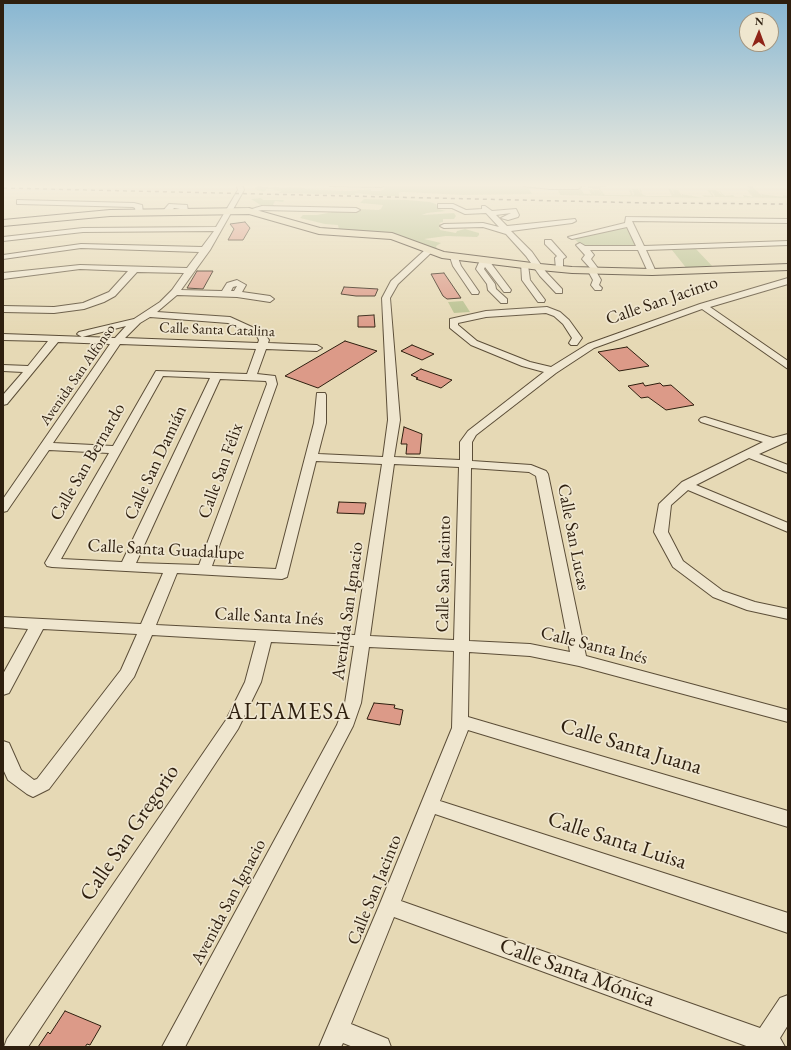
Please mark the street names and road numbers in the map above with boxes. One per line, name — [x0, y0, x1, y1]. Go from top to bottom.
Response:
street label: Calle San Jacinto — [603, 272, 721, 330]
street label: Calle Santa Catalina — [159, 319, 275, 341]
street label: Avenida San Alfonso — [36, 321, 120, 429]
street label: Calle San Bernardo — [46, 399, 130, 525]
street label: Calle San Damián — [120, 402, 192, 524]
street label: Calle San Félix — [194, 420, 248, 522]
street label: Calle San Lucas — [552, 482, 594, 592]
street label: Calle San Jacinto — [432, 515, 456, 633]
street label: Calle Santa Guadalupe — [87, 535, 245, 565]
street label: Avenida San Ignacio — [328, 540, 368, 682]
street label: Calle Santa Inés — [214, 603, 324, 631]
street label: Calle Santa Inés — [538, 622, 650, 670]
street label: Calle Santa Juana — [557, 713, 705, 781]
street label: Calle San Gregorio — [75, 760, 185, 906]
street label: Calle Santa Luisa — [544, 806, 690, 876]
street label: Calle San Jacinto — [343, 832, 407, 948]
street label: Avenida San Ignacio — [187, 835, 271, 969]
street label: Calle Santa Mónica — [496, 933, 658, 1013]

